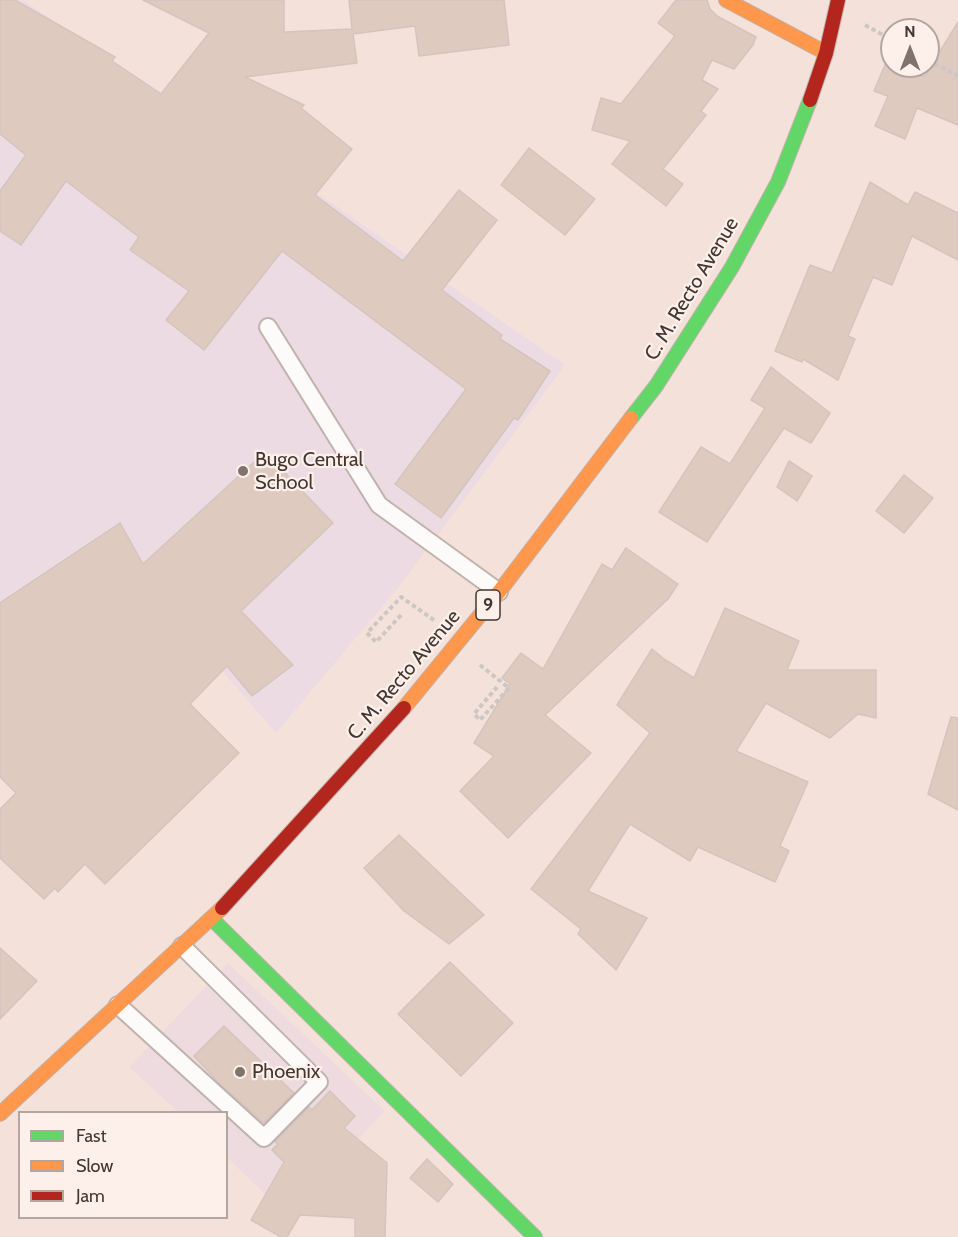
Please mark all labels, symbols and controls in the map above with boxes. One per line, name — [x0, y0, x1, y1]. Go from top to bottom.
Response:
north arrow — [880, 18, 940, 78]
text: N — [904, 22, 916, 41]
street label: C. M. Recto Avenue — [640, 213, 744, 365]
place label: Bugo Central School — [255, 448, 363, 495]
marker: Bugo Central School — [236, 464, 250, 478]
road number: 9 — [476, 590, 500, 620]
street label: C. M. Recto Avenue — [343, 605, 465, 745]
place label: Phoenix — [252, 1060, 320, 1084]
marker: Phoenix — [233, 1065, 247, 1079]
legend — [18, 1111, 228, 1219]
text: Fast — [76, 1125, 107, 1147]
text: Slow — [76, 1155, 113, 1177]
text: Jam — [76, 1185, 105, 1207]

